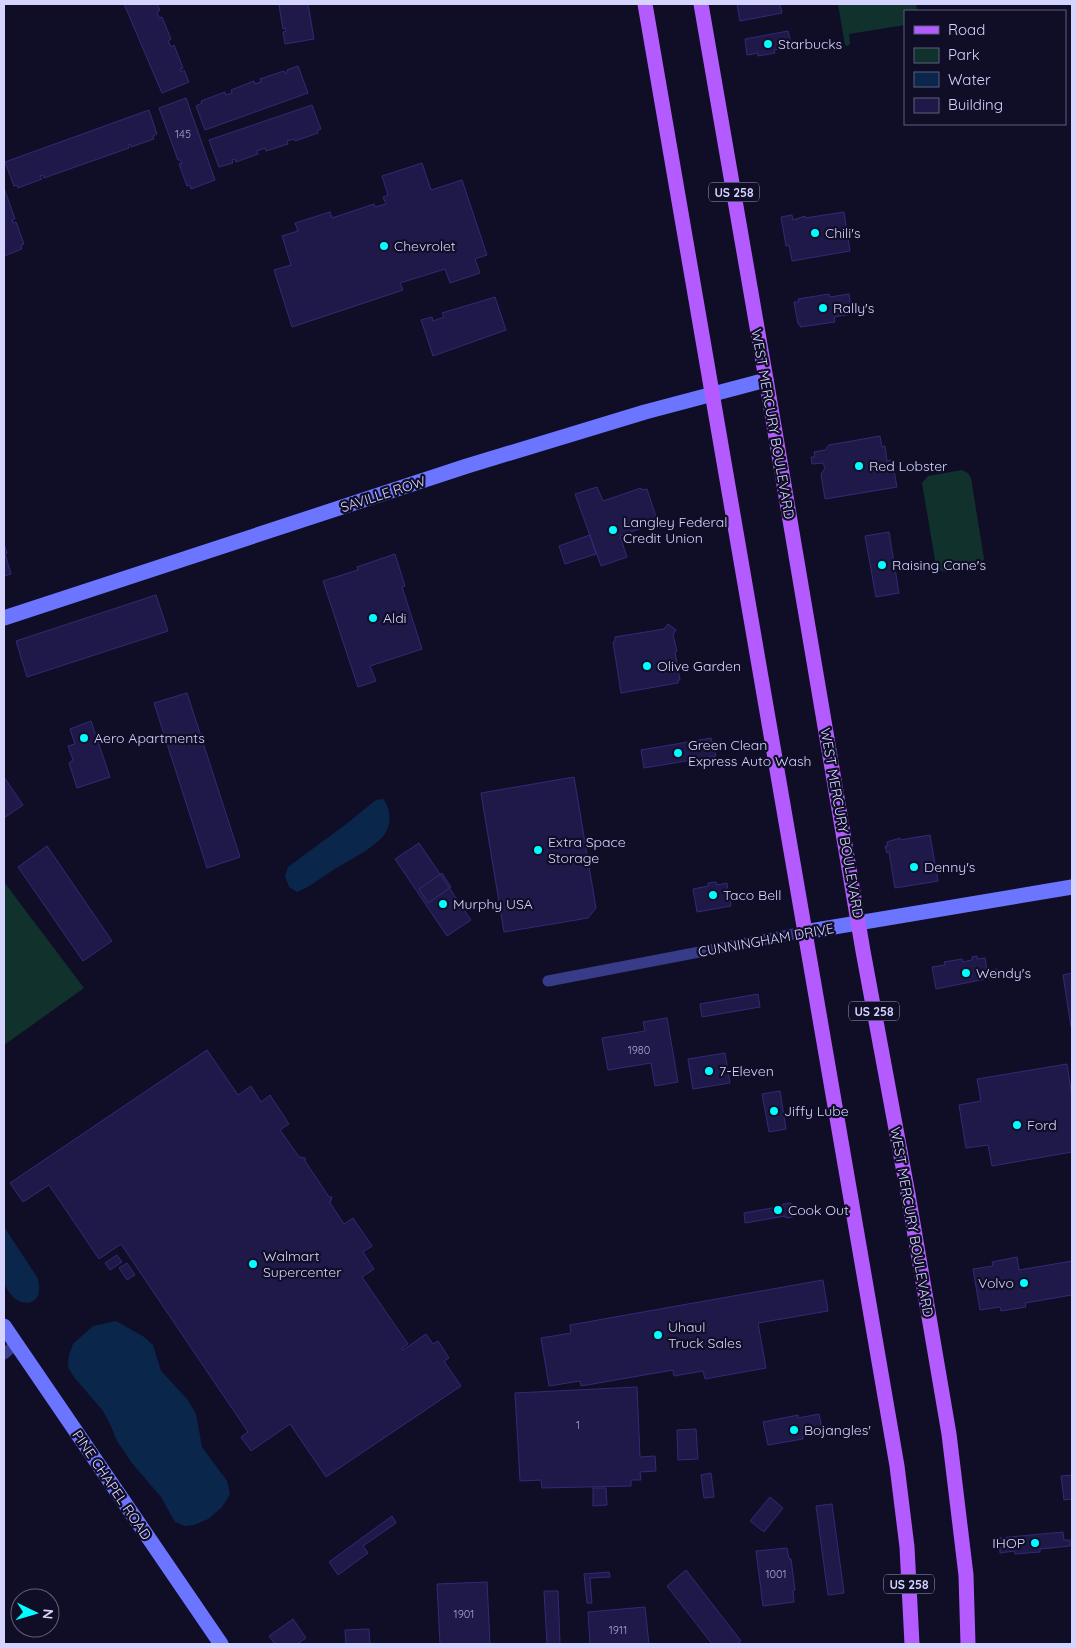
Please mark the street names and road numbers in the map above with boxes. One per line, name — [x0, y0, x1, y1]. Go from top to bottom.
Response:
road number: US 258 — [709, 182, 759, 202]
street label: WEST MERCURY BOULEVARD — [747, 327, 799, 521]
street label: SAVILLE ROW — [338, 472, 428, 516]
street label: WEST MERCURY BOULEVARD — [816, 726, 868, 920]
street label: CUNNINGHAM DRIVE — [697, 919, 835, 961]
road number: US 258 — [849, 1001, 899, 1020]
street label: WEST MERCURY BOULEVARD — [886, 1125, 938, 1319]
street label: PINE CHAPEL ROAD — [69, 1427, 155, 1543]
road number: US 258 — [884, 1575, 934, 1594]

